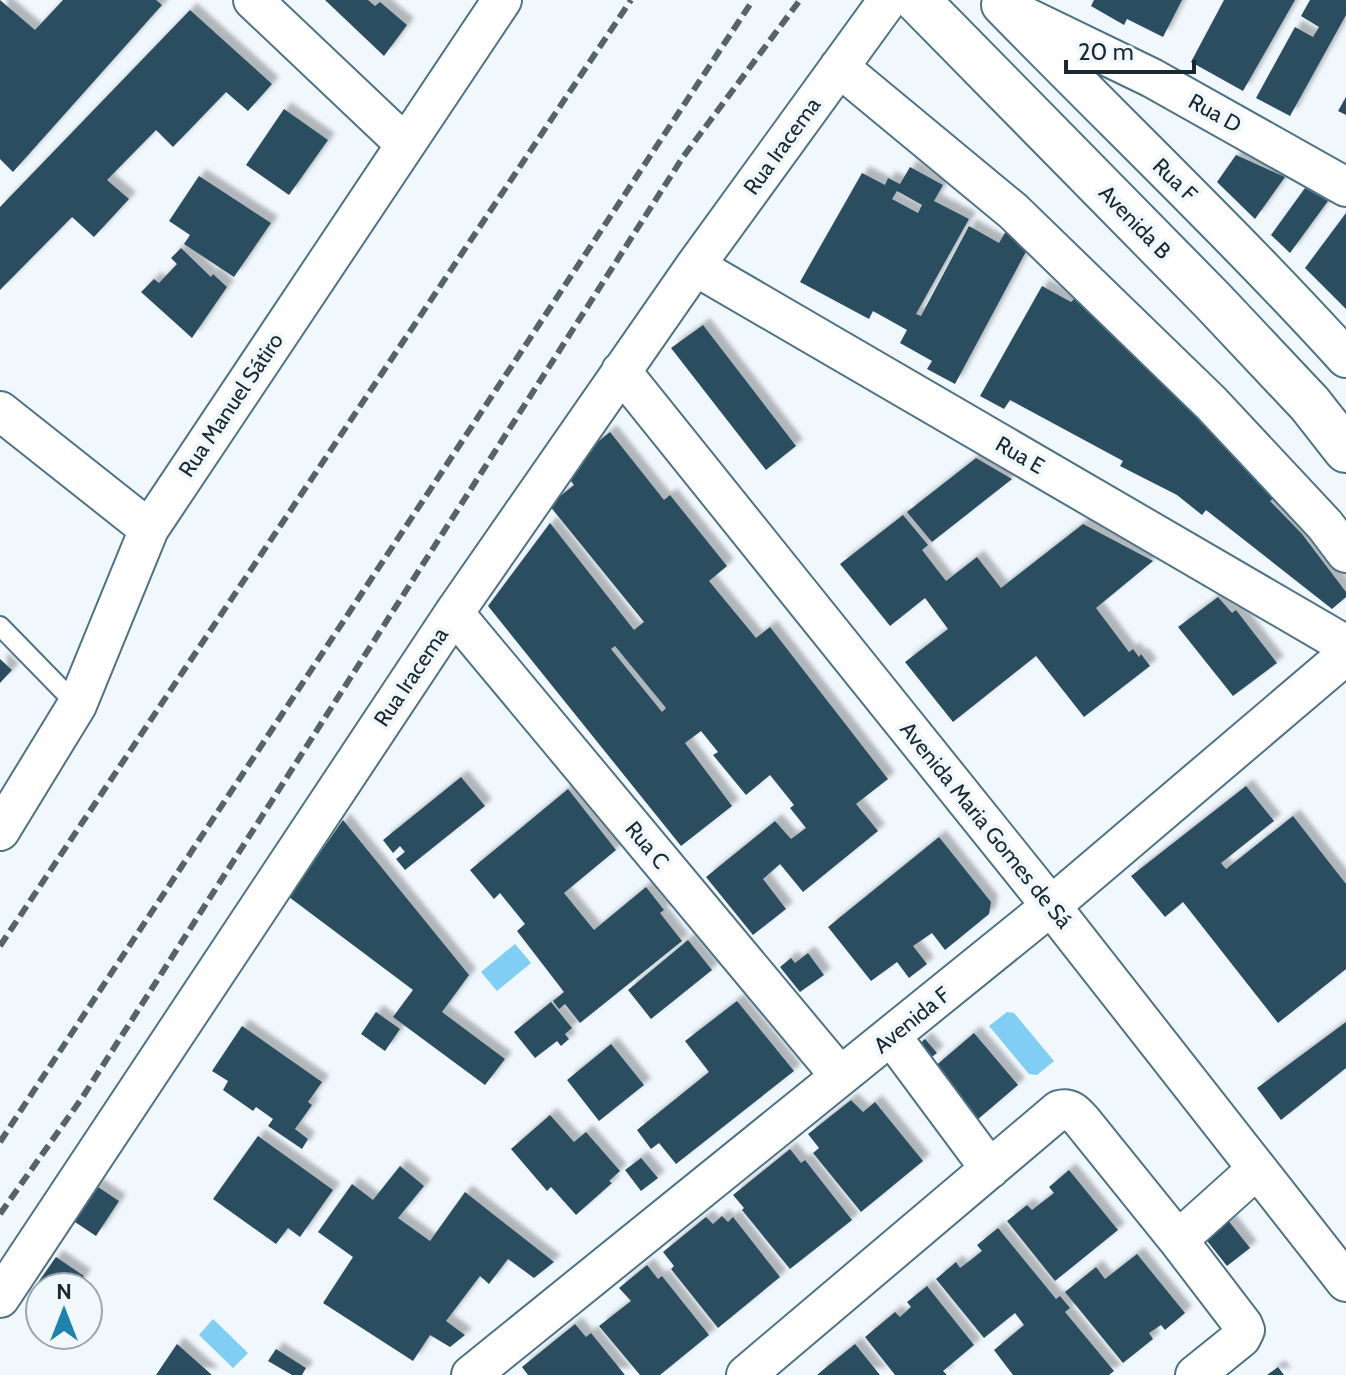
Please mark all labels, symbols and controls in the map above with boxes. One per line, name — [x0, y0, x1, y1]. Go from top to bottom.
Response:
scale bar — [1066, 24, 1194, 74]
text: 20 m — [1078, 37, 1134, 66]
street label: Rua D — [1184, 88, 1246, 138]
street label: Rua Iracema — [738, 92, 827, 200]
street label: Rua F — [1147, 152, 1203, 208]
street label: Avenida B — [1093, 179, 1177, 265]
street label: Rua Manuel Sátiro — [173, 328, 289, 482]
street label: Rua E — [991, 430, 1049, 480]
street label: Rua Iracema — [368, 622, 454, 732]
street label: Avenida Maria Gomes de Sá — [894, 716, 1078, 934]
street label: Rua C — [619, 816, 675, 874]
street label: Avenida F — [868, 981, 956, 1059]
north arrow — [24, 1271, 104, 1351]
text: N — [56, 1278, 72, 1305]

